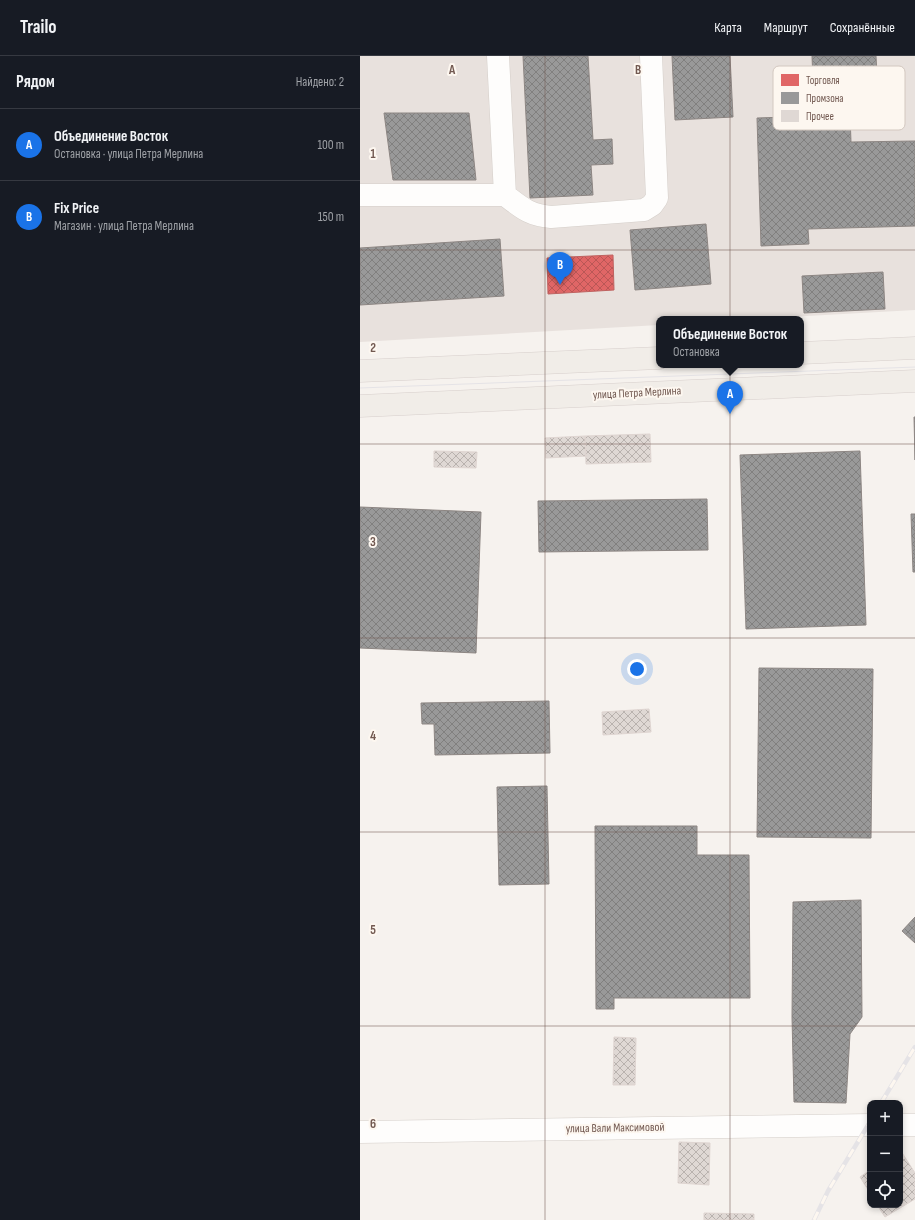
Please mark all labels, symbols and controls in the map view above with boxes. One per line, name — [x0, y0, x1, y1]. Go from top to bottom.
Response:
text: Trailo — [20, 16, 57, 39]
text: Карта — [714, 19, 742, 36]
text: Маршрут — [764, 19, 808, 36]
text: Сохранённые — [830, 19, 895, 36]
text: A — [448, 62, 456, 78]
text: B — [635, 62, 641, 78]
legend — [773, 66, 905, 130]
text: Рядом — [16, 72, 55, 92]
text: Найдено: 2 — [296, 74, 344, 90]
text: Торговля — [806, 74, 840, 87]
text: Промзона — [806, 92, 844, 105]
text: Прочее — [806, 110, 834, 123]
text: Объединение Восток — [54, 127, 168, 146]
text: A — [26, 137, 32, 153]
text: 100 m — [317, 137, 344, 153]
text: Остановка · улица Петра Мерлина — [54, 146, 203, 162]
text: 1 — [370, 146, 376, 162]
text: Fix Price — [54, 199, 99, 218]
text: B — [26, 209, 32, 225]
text: 150 m — [318, 209, 344, 225]
text: Магазин · улица Петра Мерлина — [54, 218, 194, 234]
pin: B — [547, 252, 573, 285]
popup — [656, 316, 804, 368]
text: Объединение Восток — [673, 325, 787, 344]
text: 2 — [370, 340, 376, 356]
text: Остановка — [673, 344, 720, 360]
pin: A — [717, 381, 743, 414]
street label: улица Петра Мерлина — [592, 383, 682, 403]
text: 3 — [370, 534, 376, 550]
your location — [627, 659, 647, 679]
text: 4 — [370, 728, 376, 744]
text: 5 — [370, 922, 376, 938]
map controls — [867, 1100, 903, 1208]
button: + — [867, 1100, 903, 1136]
text: 6 — [370, 1116, 376, 1132]
street label: улица Вали Максимовой — [566, 1120, 664, 1136]
button: − — [867, 1136, 903, 1172]
button: locate — [867, 1172, 903, 1208]

